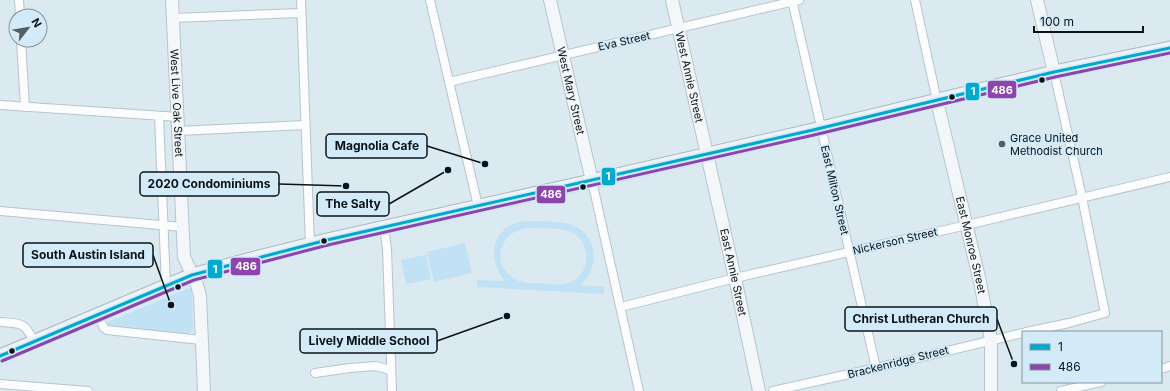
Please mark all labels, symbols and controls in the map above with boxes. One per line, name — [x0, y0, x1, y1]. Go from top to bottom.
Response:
north arrow — [8, 8, 48, 48]
scale bar — [1034, 8, 1143, 34]
text: 100 m — [1040, 14, 1074, 29]
text: N — [28, 16, 45, 30]
street label: Eva Street — [597, 28, 652, 54]
street label: West Annie Street — [672, 30, 707, 124]
street label: West Mary Street — [554, 45, 588, 136]
street label: West Live Oak Street — [167, 48, 186, 158]
unlabelled marker — [1037, 75, 1047, 85]
line badge: 486 — [987, 80, 1017, 99]
line badge: 1 — [965, 82, 980, 101]
text: 486 — [991, 83, 1013, 97]
text: 1 — [971, 84, 976, 98]
unlabelled marker — [947, 92, 957, 102]
place label: Grace United Methodist Church — [1010, 131, 1103, 158]
callout: Magnolia Cafe — [326, 134, 427, 158]
text: Magnolia Cafe — [335, 138, 419, 153]
marker: Grace United Methodist Church — [997, 139, 1007, 149]
street label: East Milton Street — [818, 144, 852, 237]
line badge: 1 — [601, 167, 616, 186]
text: 1 — [606, 169, 611, 183]
callout: 2020 Condominiums — [140, 172, 279, 196]
text: 2020 Condominiums — [148, 176, 271, 191]
unlabelled marker — [578, 182, 588, 192]
line badge: 486 — [536, 185, 566, 204]
text: 486 — [540, 187, 562, 201]
callout: The Salty — [317, 192, 389, 216]
street label: East Monroe Street — [953, 195, 989, 295]
text: The Salty — [325, 196, 382, 211]
street label: Nickerson Street — [851, 224, 939, 258]
street label: East Annie Street — [717, 227, 750, 318]
unlabelled marker — [319, 236, 329, 246]
callout: South Austin Island — [23, 243, 153, 267]
text: South Austin Island — [31, 247, 145, 262]
line badge: 486 — [230, 257, 261, 276]
line badge: 1 — [207, 259, 223, 279]
text: 486 — [235, 259, 257, 273]
text: 1 — [213, 262, 218, 276]
unlabelled marker — [173, 282, 183, 292]
callout: Christ Lutheran Church — [845, 307, 997, 331]
text: Christ Lutheran Church — [853, 311, 989, 326]
callout: Lively Middle School — [300, 329, 437, 353]
legend — [1022, 331, 1162, 383]
text: Lively Middle School — [309, 333, 429, 348]
text: 1 — [1058, 339, 1063, 354]
street label: Brackenridge Street — [846, 343, 950, 381]
unlabelled marker — [7, 346, 17, 356]
text: 486 — [1058, 359, 1081, 374]

